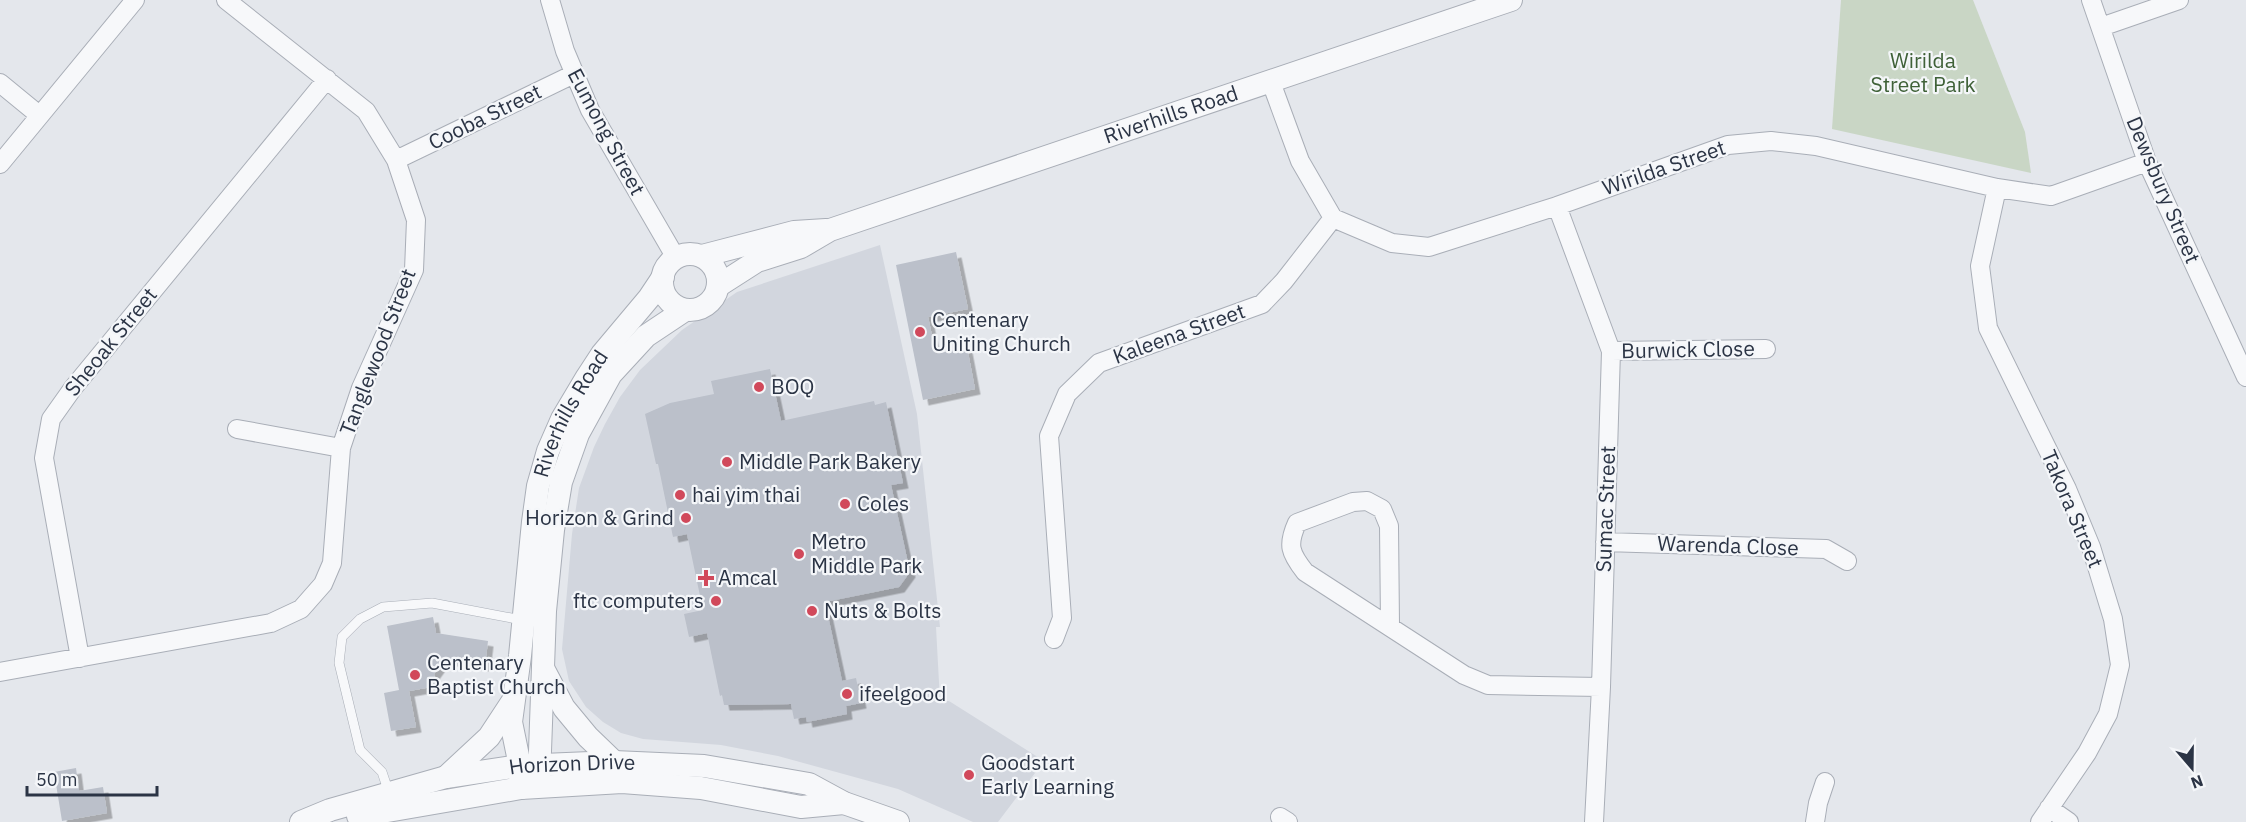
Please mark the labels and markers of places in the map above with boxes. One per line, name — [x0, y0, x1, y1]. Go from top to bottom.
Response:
place label: Centenary Uniting Church — [932, 305, 1071, 357]
marker: Centenary Uniting Church — [913, 325, 927, 339]
place label: BOQ — [771, 372, 814, 400]
marker: BOQ — [752, 380, 766, 394]
place label: Middle Park Bakery — [739, 447, 921, 475]
marker: Middle Park Bakery — [720, 455, 734, 469]
place label: hai yim thai — [692, 480, 800, 508]
marker: hai yim thai — [673, 488, 687, 502]
place label: Coles — [857, 489, 909, 517]
marker: Coles — [838, 497, 852, 511]
place label: Horizon & Grind — [525, 503, 674, 531]
marker: Horizon & Grind — [679, 511, 693, 525]
place label: Metro Middle Park — [811, 527, 922, 579]
marker: Metro Middle Park — [792, 547, 806, 561]
place label: Amcal — [718, 563, 778, 591]
marker: Amcal — [699, 571, 713, 585]
place label: ftc computers — [573, 586, 704, 614]
marker: ftc computers — [709, 594, 723, 608]
place label: Nuts & Bolts — [824, 596, 942, 624]
marker: Nuts & Bolts — [805, 604, 819, 618]
place label: Centenary Baptist Church — [427, 648, 566, 700]
marker: Centenary Baptist Church — [408, 668, 422, 682]
place label: ifeelgood — [859, 679, 946, 707]
marker: ifeelgood — [840, 687, 854, 701]
place label: Goodstart Early Learning — [981, 748, 1114, 800]
marker: Goodstart Early Learning — [962, 768, 976, 782]

